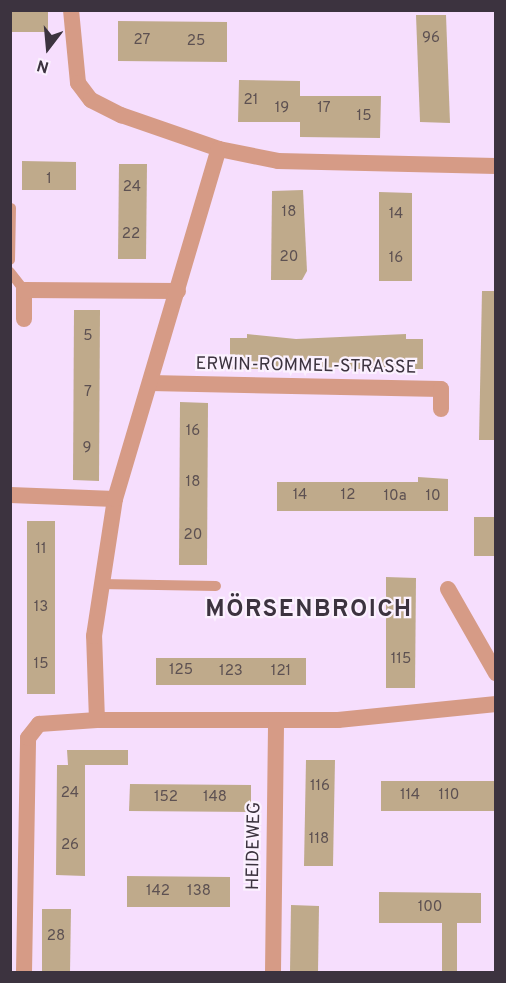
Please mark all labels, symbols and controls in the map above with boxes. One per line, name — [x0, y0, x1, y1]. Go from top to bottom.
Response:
north arrow — [18, 18, 78, 78]
house number: 96 — [422, 30, 440, 48]
house number: 27 — [134, 32, 150, 50]
house number: 25 — [187, 33, 205, 51]
text: N — [35, 54, 51, 77]
house number: 21 — [244, 92, 258, 110]
house number: 19 — [275, 100, 289, 118]
house number: 17 — [317, 100, 331, 118]
house number: 15 — [357, 108, 371, 126]
house number: 1 — [46, 171, 52, 189]
house number: 24 — [123, 179, 141, 197]
house number: 18 — [282, 204, 296, 222]
house number: 14 — [389, 206, 403, 224]
house number: 22 — [122, 226, 140, 244]
house number: 20 — [280, 249, 298, 267]
house number: 16 — [389, 250, 403, 268]
house number: 5 — [83, 328, 93, 346]
street label: ERWIN-ROMMEL-STRASSE — [195, 354, 417, 380]
house number: 7 — [84, 384, 92, 402]
house number: 16 — [186, 423, 200, 441]
house number: 9 — [83, 440, 91, 458]
house number: 18 — [186, 474, 200, 492]
house number: 14 — [293, 487, 307, 505]
house number: 12 — [341, 487, 355, 505]
house number: 10a — [383, 488, 407, 506]
house number: 10 — [425, 488, 441, 506]
house number: 20 — [184, 527, 202, 545]
house number: 11 — [35, 541, 47, 559]
district label: MÖRSENBROICH — [205, 597, 413, 625]
house number: 13 — [34, 599, 48, 617]
house number: 115 — [391, 651, 411, 669]
house number: 15 — [34, 656, 48, 674]
house number: 125 — [169, 662, 193, 680]
house number: 123 — [219, 663, 243, 681]
house number: 121 — [271, 663, 291, 681]
house number: 116 — [310, 778, 330, 796]
house number: 24 — [61, 785, 79, 803]
house number: 114 — [400, 787, 420, 805]
house number: 110 — [439, 787, 459, 805]
house number: 152 — [154, 789, 178, 807]
house number: 148 — [203, 789, 227, 807]
street label: HEIDEWEG — [243, 802, 267, 890]
house number: 118 — [309, 831, 329, 849]
house number: 26 — [61, 837, 79, 855]
house number: 142 — [146, 883, 170, 901]
house number: 138 — [187, 883, 211, 901]
house number: 100 — [418, 899, 442, 917]
house number: 28 — [47, 928, 65, 946]

